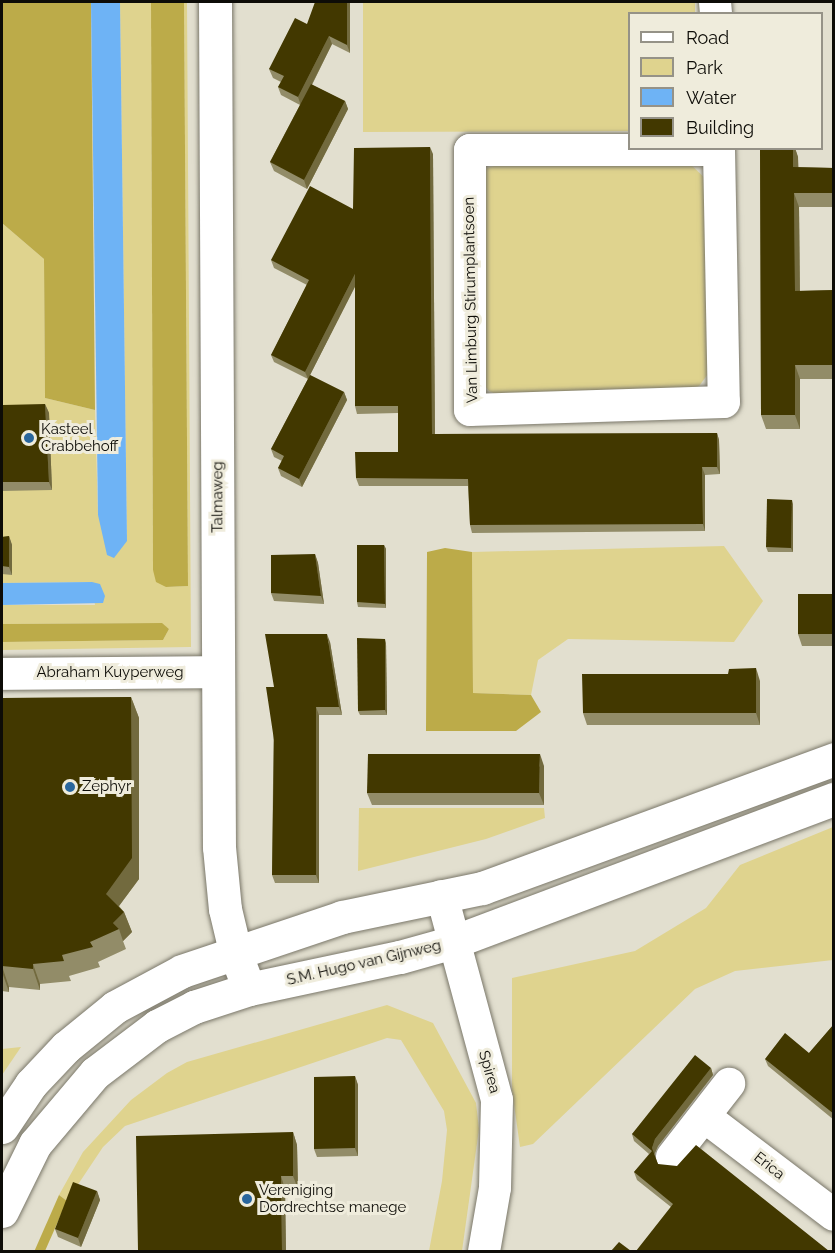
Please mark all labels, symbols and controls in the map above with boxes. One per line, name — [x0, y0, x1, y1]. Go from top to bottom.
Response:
legend — [628, 12, 823, 150]
text: Road — [686, 27, 729, 48]
text: Park — [686, 57, 723, 78]
text: Water — [686, 87, 736, 108]
text: Building — [686, 117, 754, 138]
street label: Van Limburg Stirumplantsoen — [460, 197, 482, 403]
place label: Kasteel Crabbehoff — [41, 420, 118, 455]
marker: Kasteel Crabbehoff — [22, 431, 36, 445]
street label: Talmaweg — [209, 461, 227, 533]
street label: Abraham Kuyperweg — [36, 664, 184, 682]
place label: Zephyr — [82, 778, 131, 796]
marker: Zephyr — [63, 780, 77, 794]
street label: S.M. Hugo van Gijnweg — [285, 936, 443, 990]
street label: Spirea — [474, 1049, 504, 1095]
street label: Erica — [750, 1148, 788, 1184]
place label: Vereniging Dordrechtse manege — [259, 1181, 406, 1216]
marker: Vereniging Dordrechtse manege — [240, 1192, 254, 1206]

